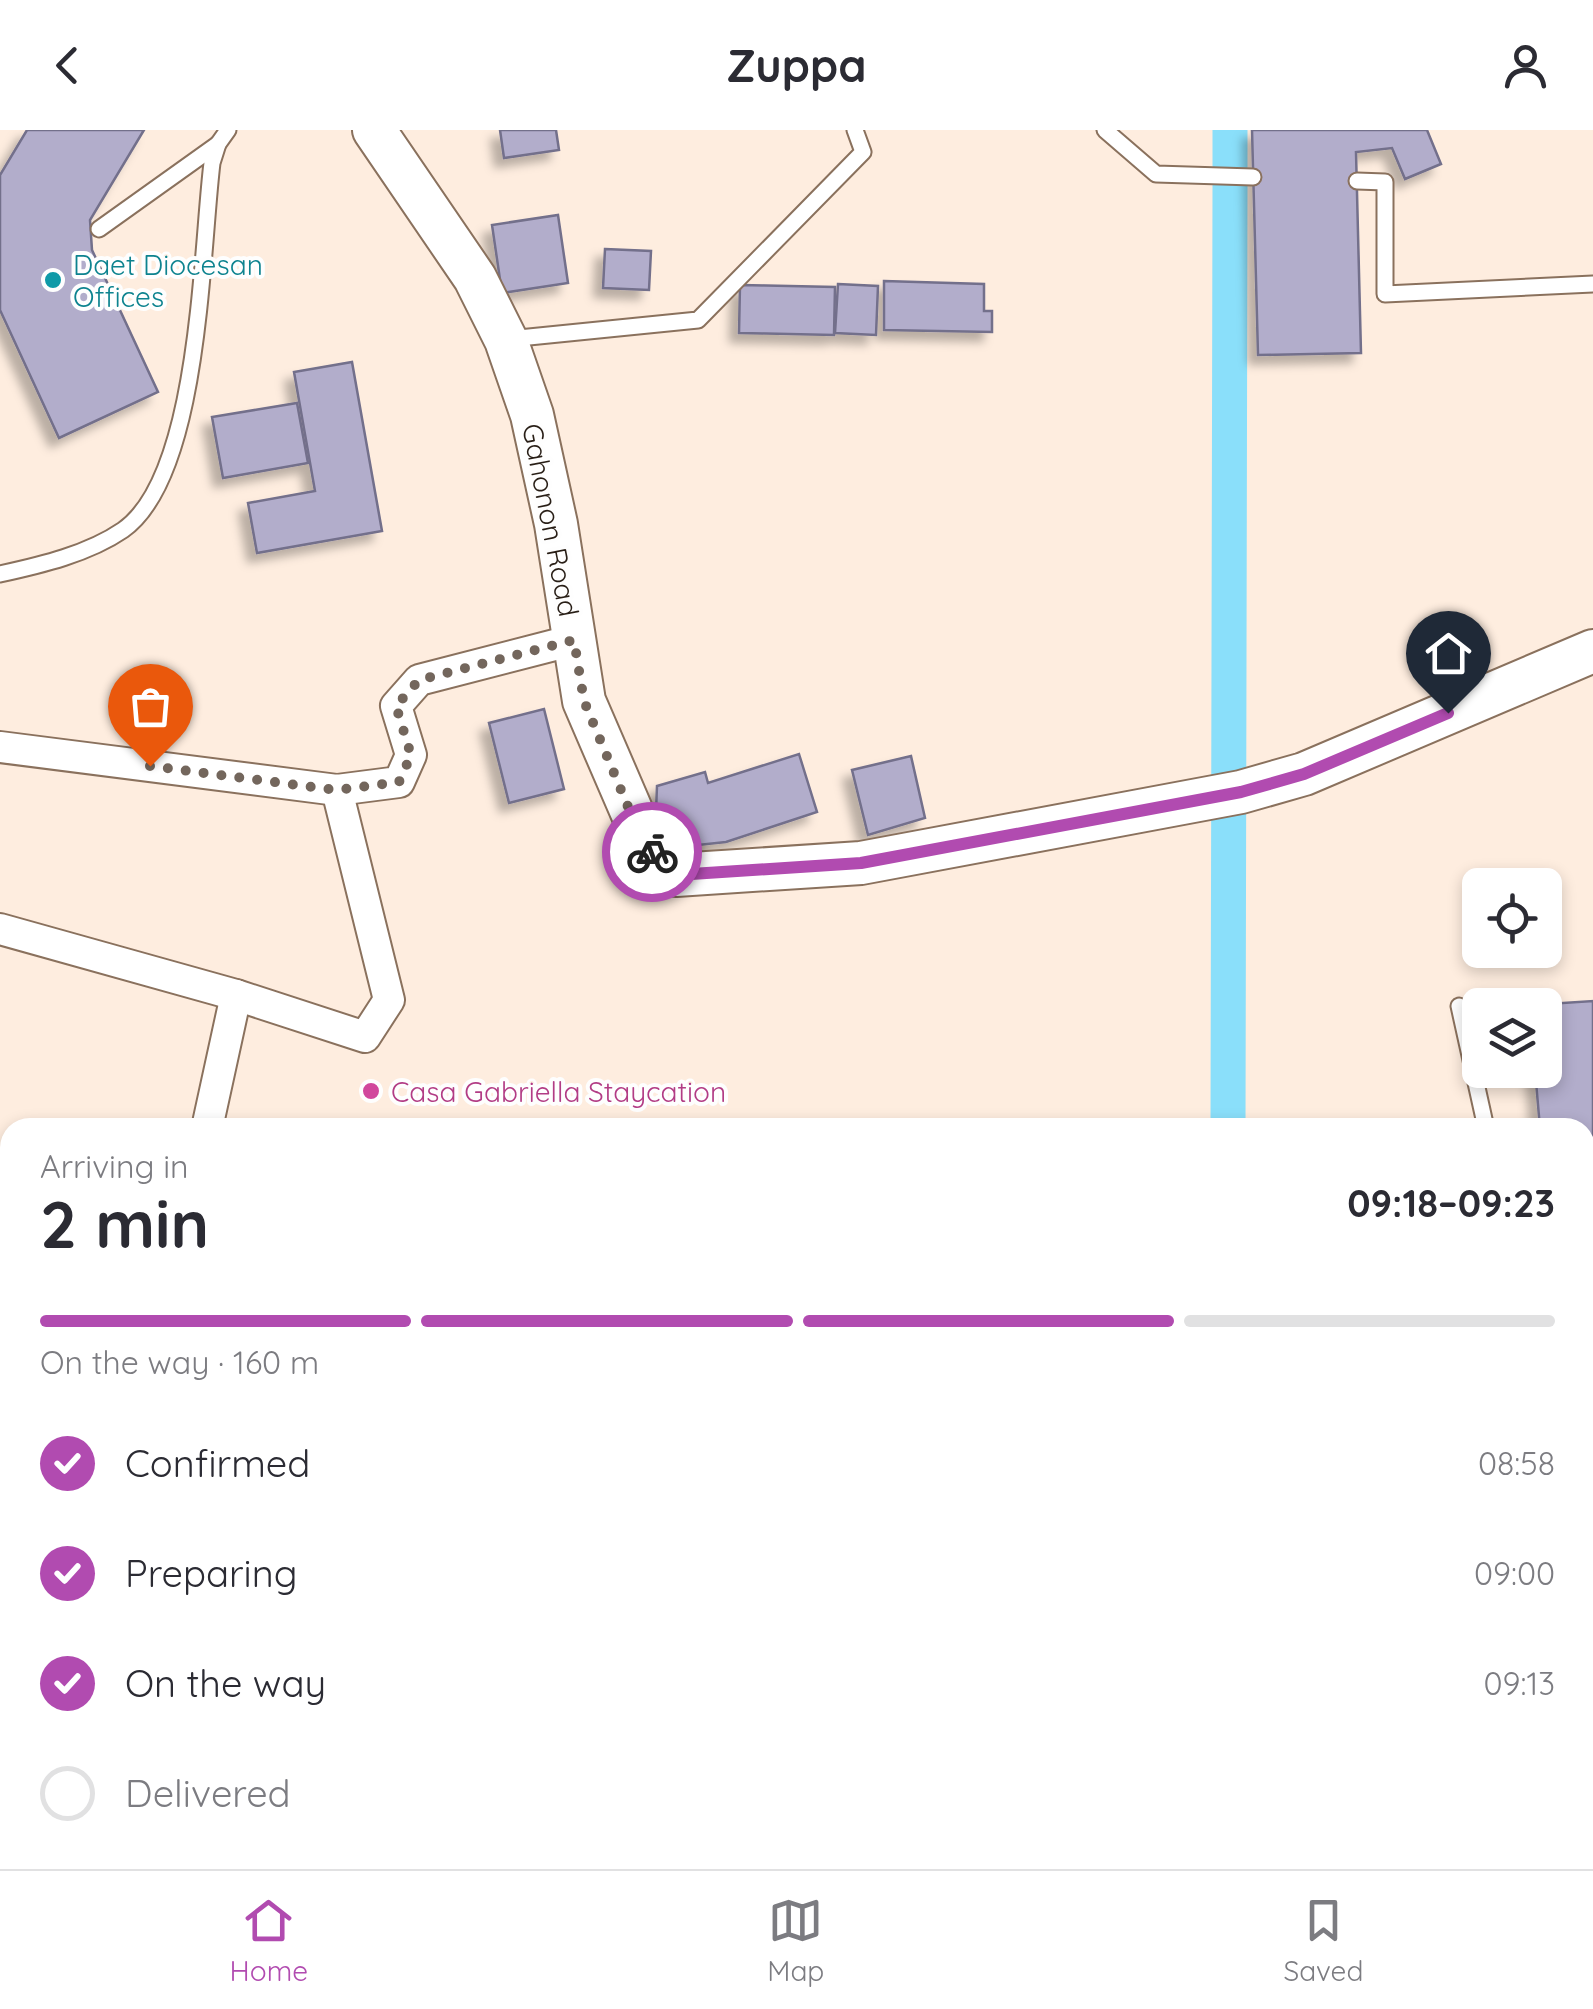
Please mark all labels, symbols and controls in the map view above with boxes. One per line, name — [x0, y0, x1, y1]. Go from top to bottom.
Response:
text: Zuppa — [726, 37, 867, 93]
icon: back — [40, 38, 95, 93]
icon: person — [1498, 38, 1553, 93]
place label: Daet Diocesan Offices — [73, 247, 263, 314]
marker: Daet Diocesan Offices — [42, 269, 64, 291]
street label: Gahonon Road — [515, 420, 587, 620]
pin — [1406, 611, 1491, 714]
icon: home — [1421, 626, 1476, 681]
pin — [108, 664, 193, 767]
icon: bag — [123, 679, 178, 734]
courier — [602, 802, 702, 902]
icon: bike — [625, 825, 680, 880]
map controls — [1462, 868, 1562, 1088]
button: locate — [1462, 868, 1562, 968]
button: layers — [1462, 988, 1562, 1088]
place label: Casa Gabriella Staycation — [391, 1074, 726, 1109]
marker: Casa Gabriella Staycation — [360, 1080, 382, 1102]
text: Arriving in — [40, 1146, 189, 1186]
text: 09:18–09:23 — [1347, 1179, 1555, 1227]
text: 2 min — [40, 1183, 209, 1264]
text: On the way · 160 m — [40, 1342, 319, 1382]
icon: check — [40, 1436, 95, 1491]
text: Confirmed — [125, 1439, 310, 1487]
text: 08:58 — [1478, 1443, 1555, 1483]
icon: check — [40, 1546, 95, 1601]
text: Preparing — [125, 1549, 297, 1597]
text: 09:00 — [1474, 1553, 1555, 1593]
icon: check — [40, 1656, 95, 1711]
text: On the way — [125, 1659, 326, 1707]
text: 09:13 — [1484, 1663, 1555, 1703]
text: Delivered — [125, 1769, 291, 1817]
tab: Home — [230, 1893, 308, 1988]
tab: Map — [767, 1893, 824, 1988]
tab: Saved — [1284, 1893, 1363, 1988]

